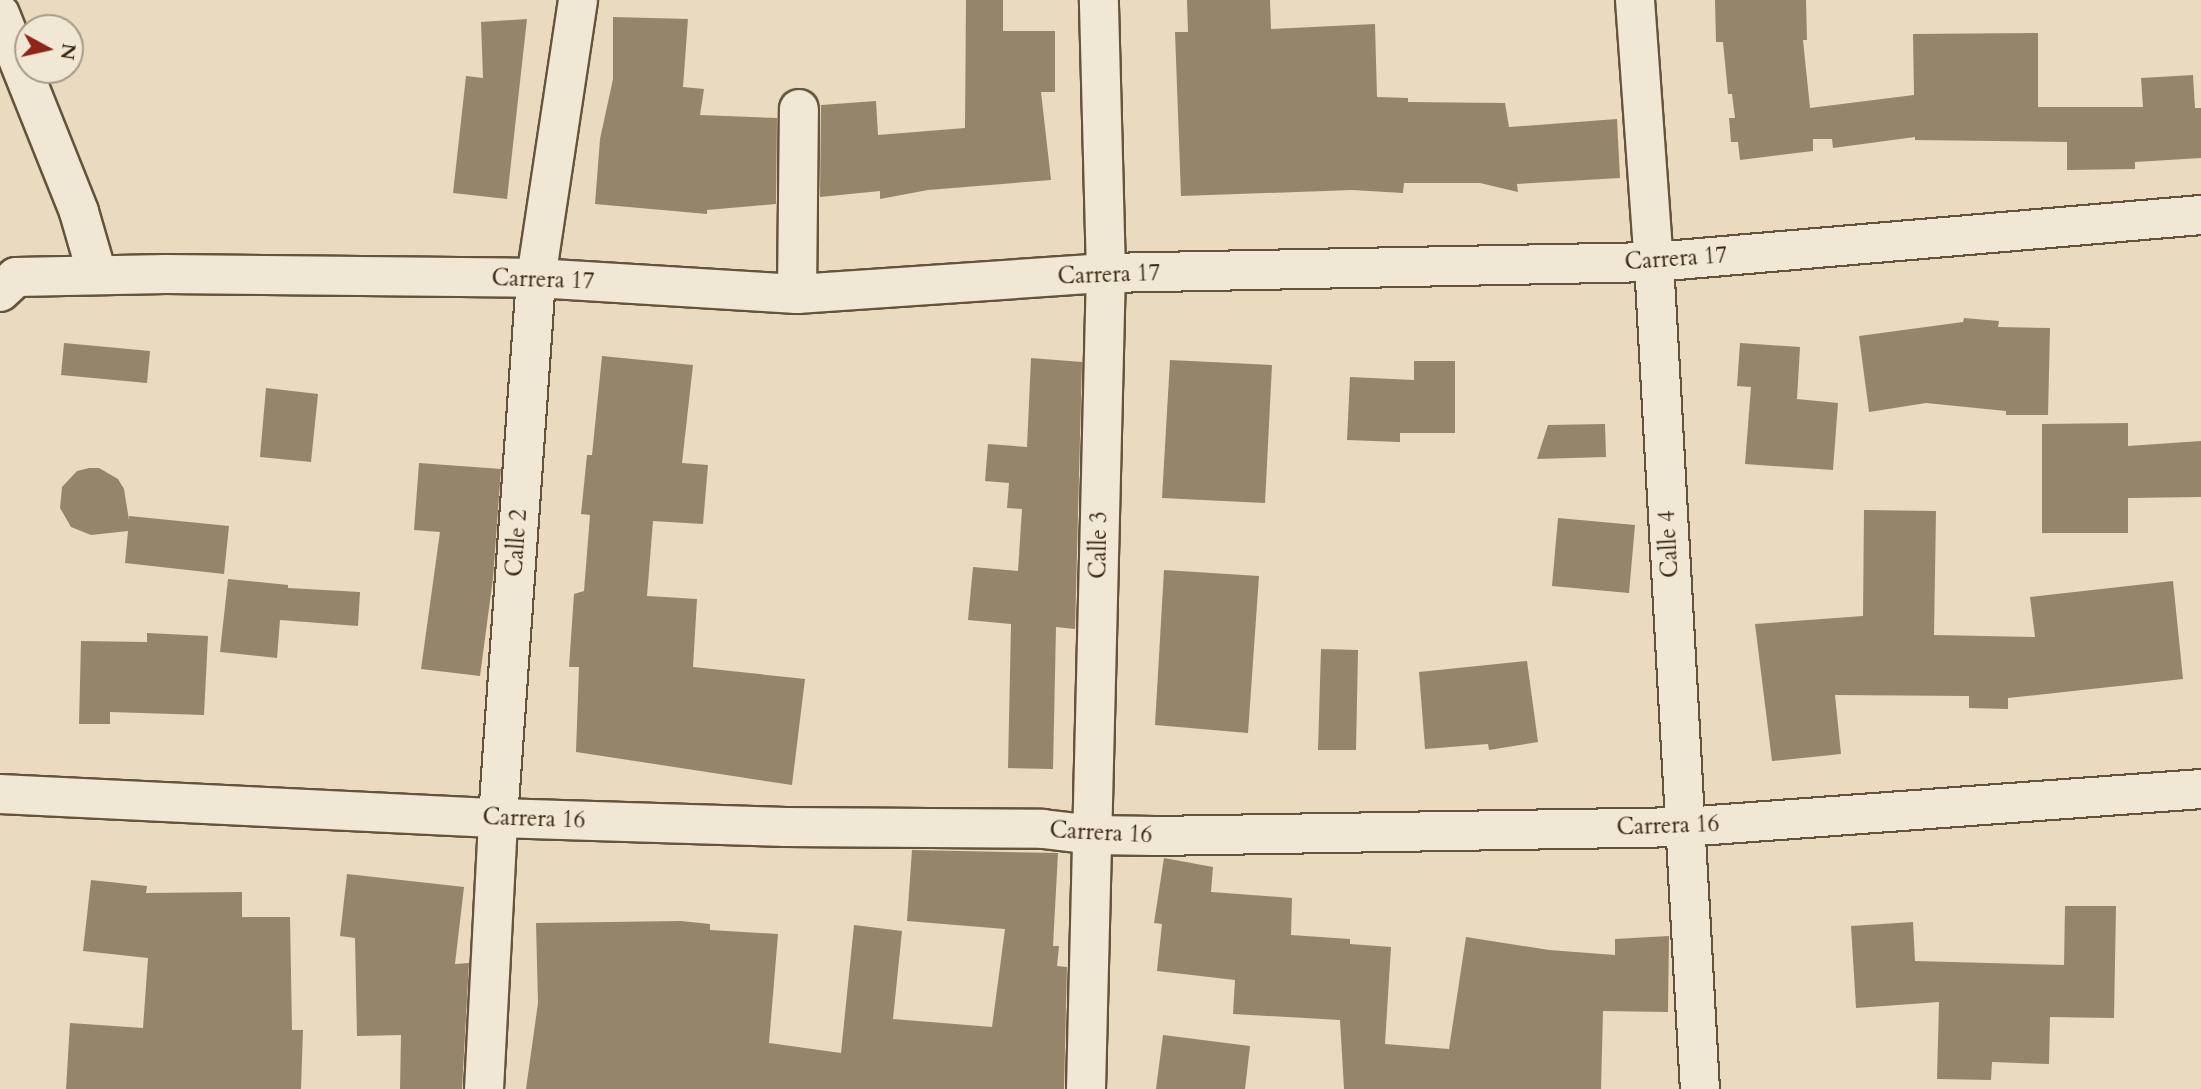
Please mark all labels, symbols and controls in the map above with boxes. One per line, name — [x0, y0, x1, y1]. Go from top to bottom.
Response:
north arrow — [14, 14, 84, 84]
text: N — [54, 42, 82, 62]
street label: Carrera 17 — [1624, 242, 1728, 276]
street label: Carrera 17 — [1057, 259, 1161, 291]
street label: Carrera 17 — [491, 264, 595, 296]
street label: Calle 2 — [501, 508, 533, 578]
street label: Calle 4 — [1653, 510, 1685, 578]
street label: Calle 3 — [1085, 511, 1113, 579]
street label: Carrera 16 — [482, 803, 586, 835]
street label: Carrera 16 — [1616, 810, 1720, 842]
street label: Carrera 16 — [1049, 817, 1153, 849]

